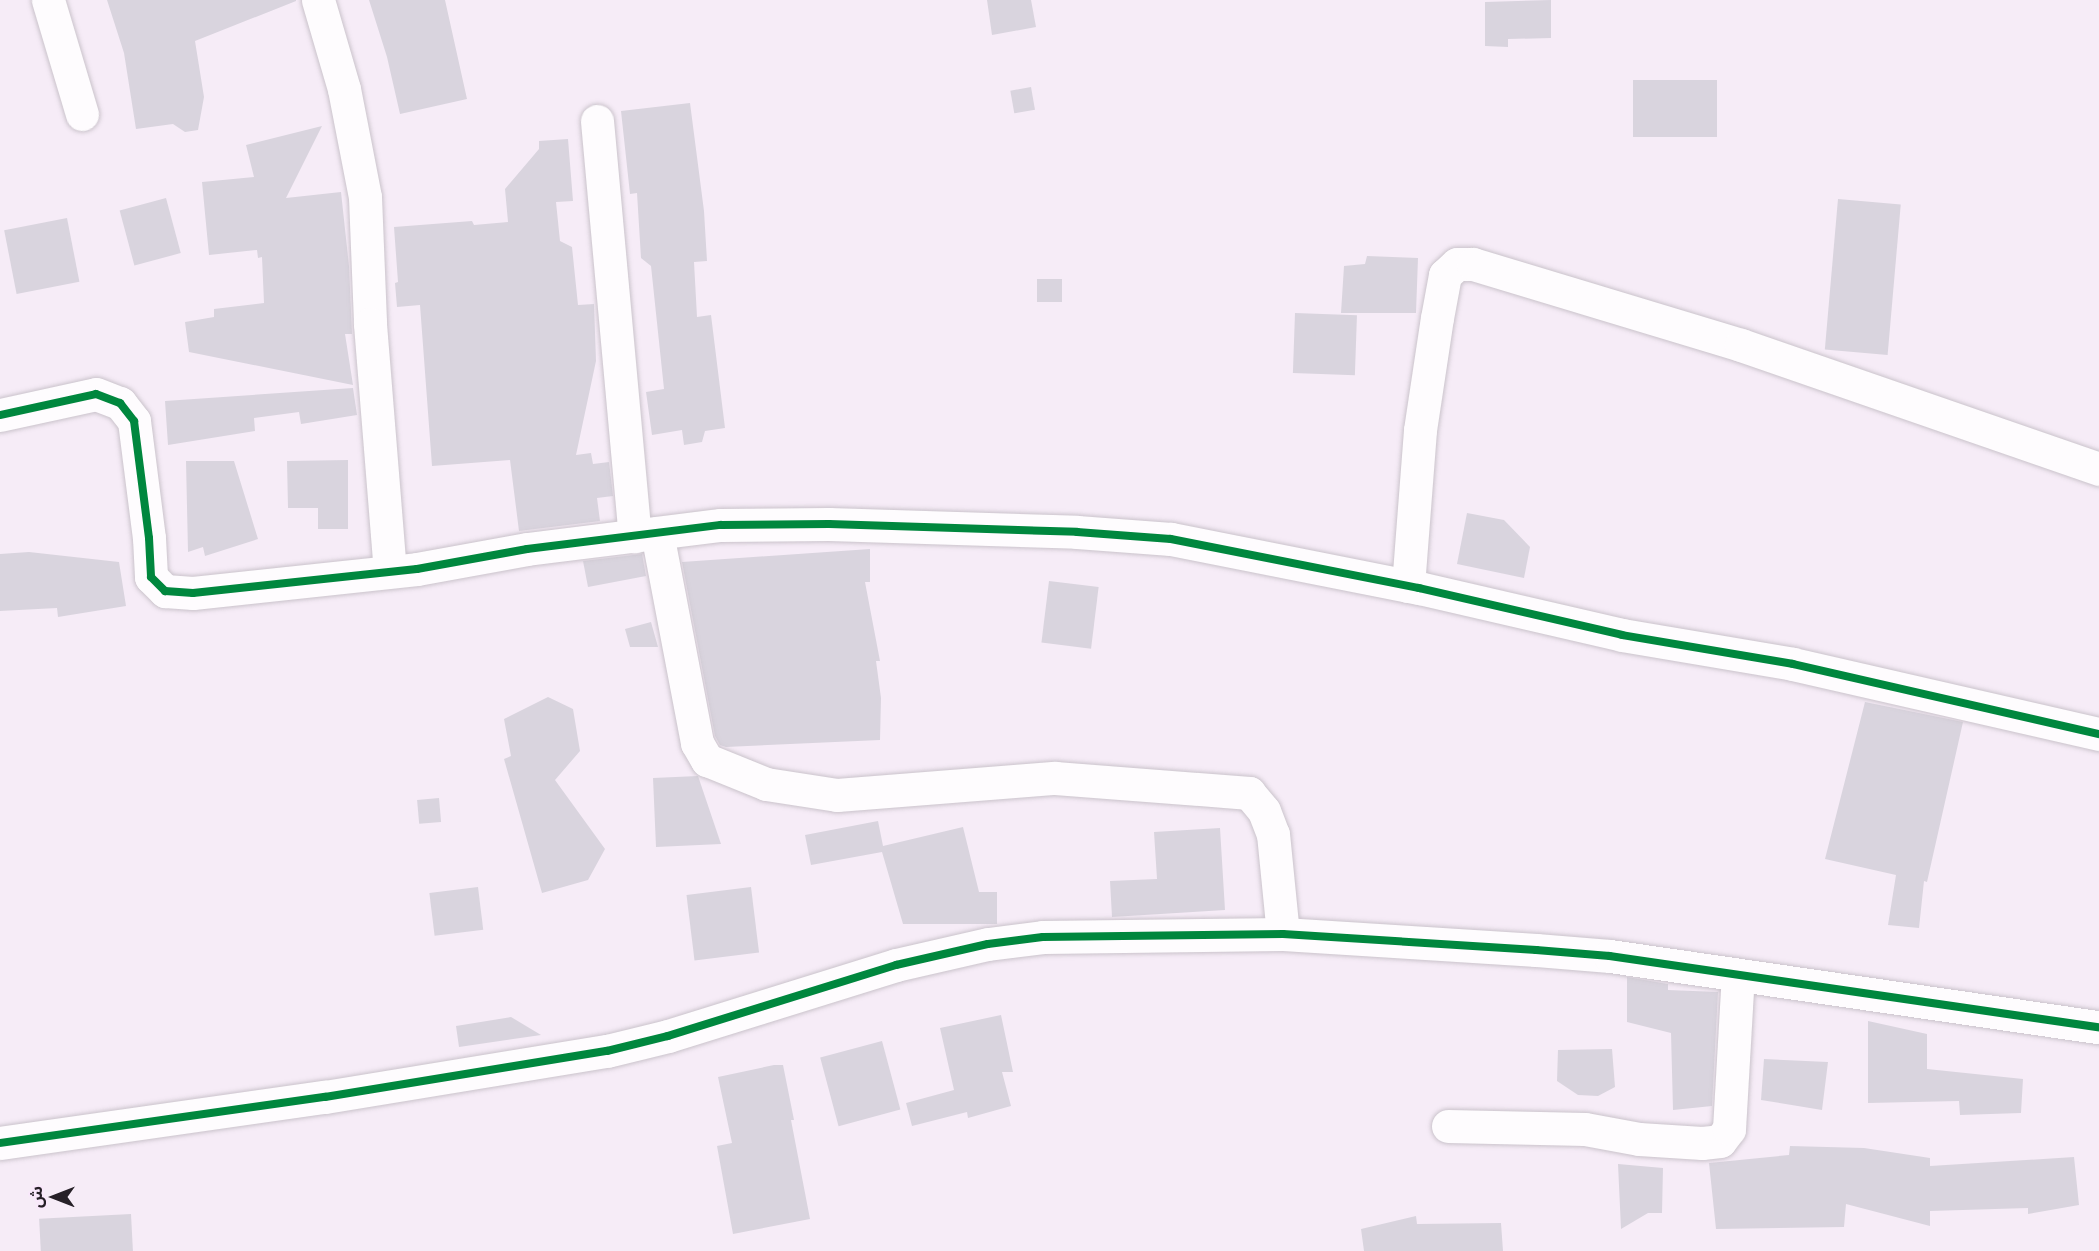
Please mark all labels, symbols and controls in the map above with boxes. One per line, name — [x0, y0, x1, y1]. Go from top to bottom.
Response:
north arrow — [24, 1167, 84, 1227]
text: ش — [25, 1186, 47, 1208]

